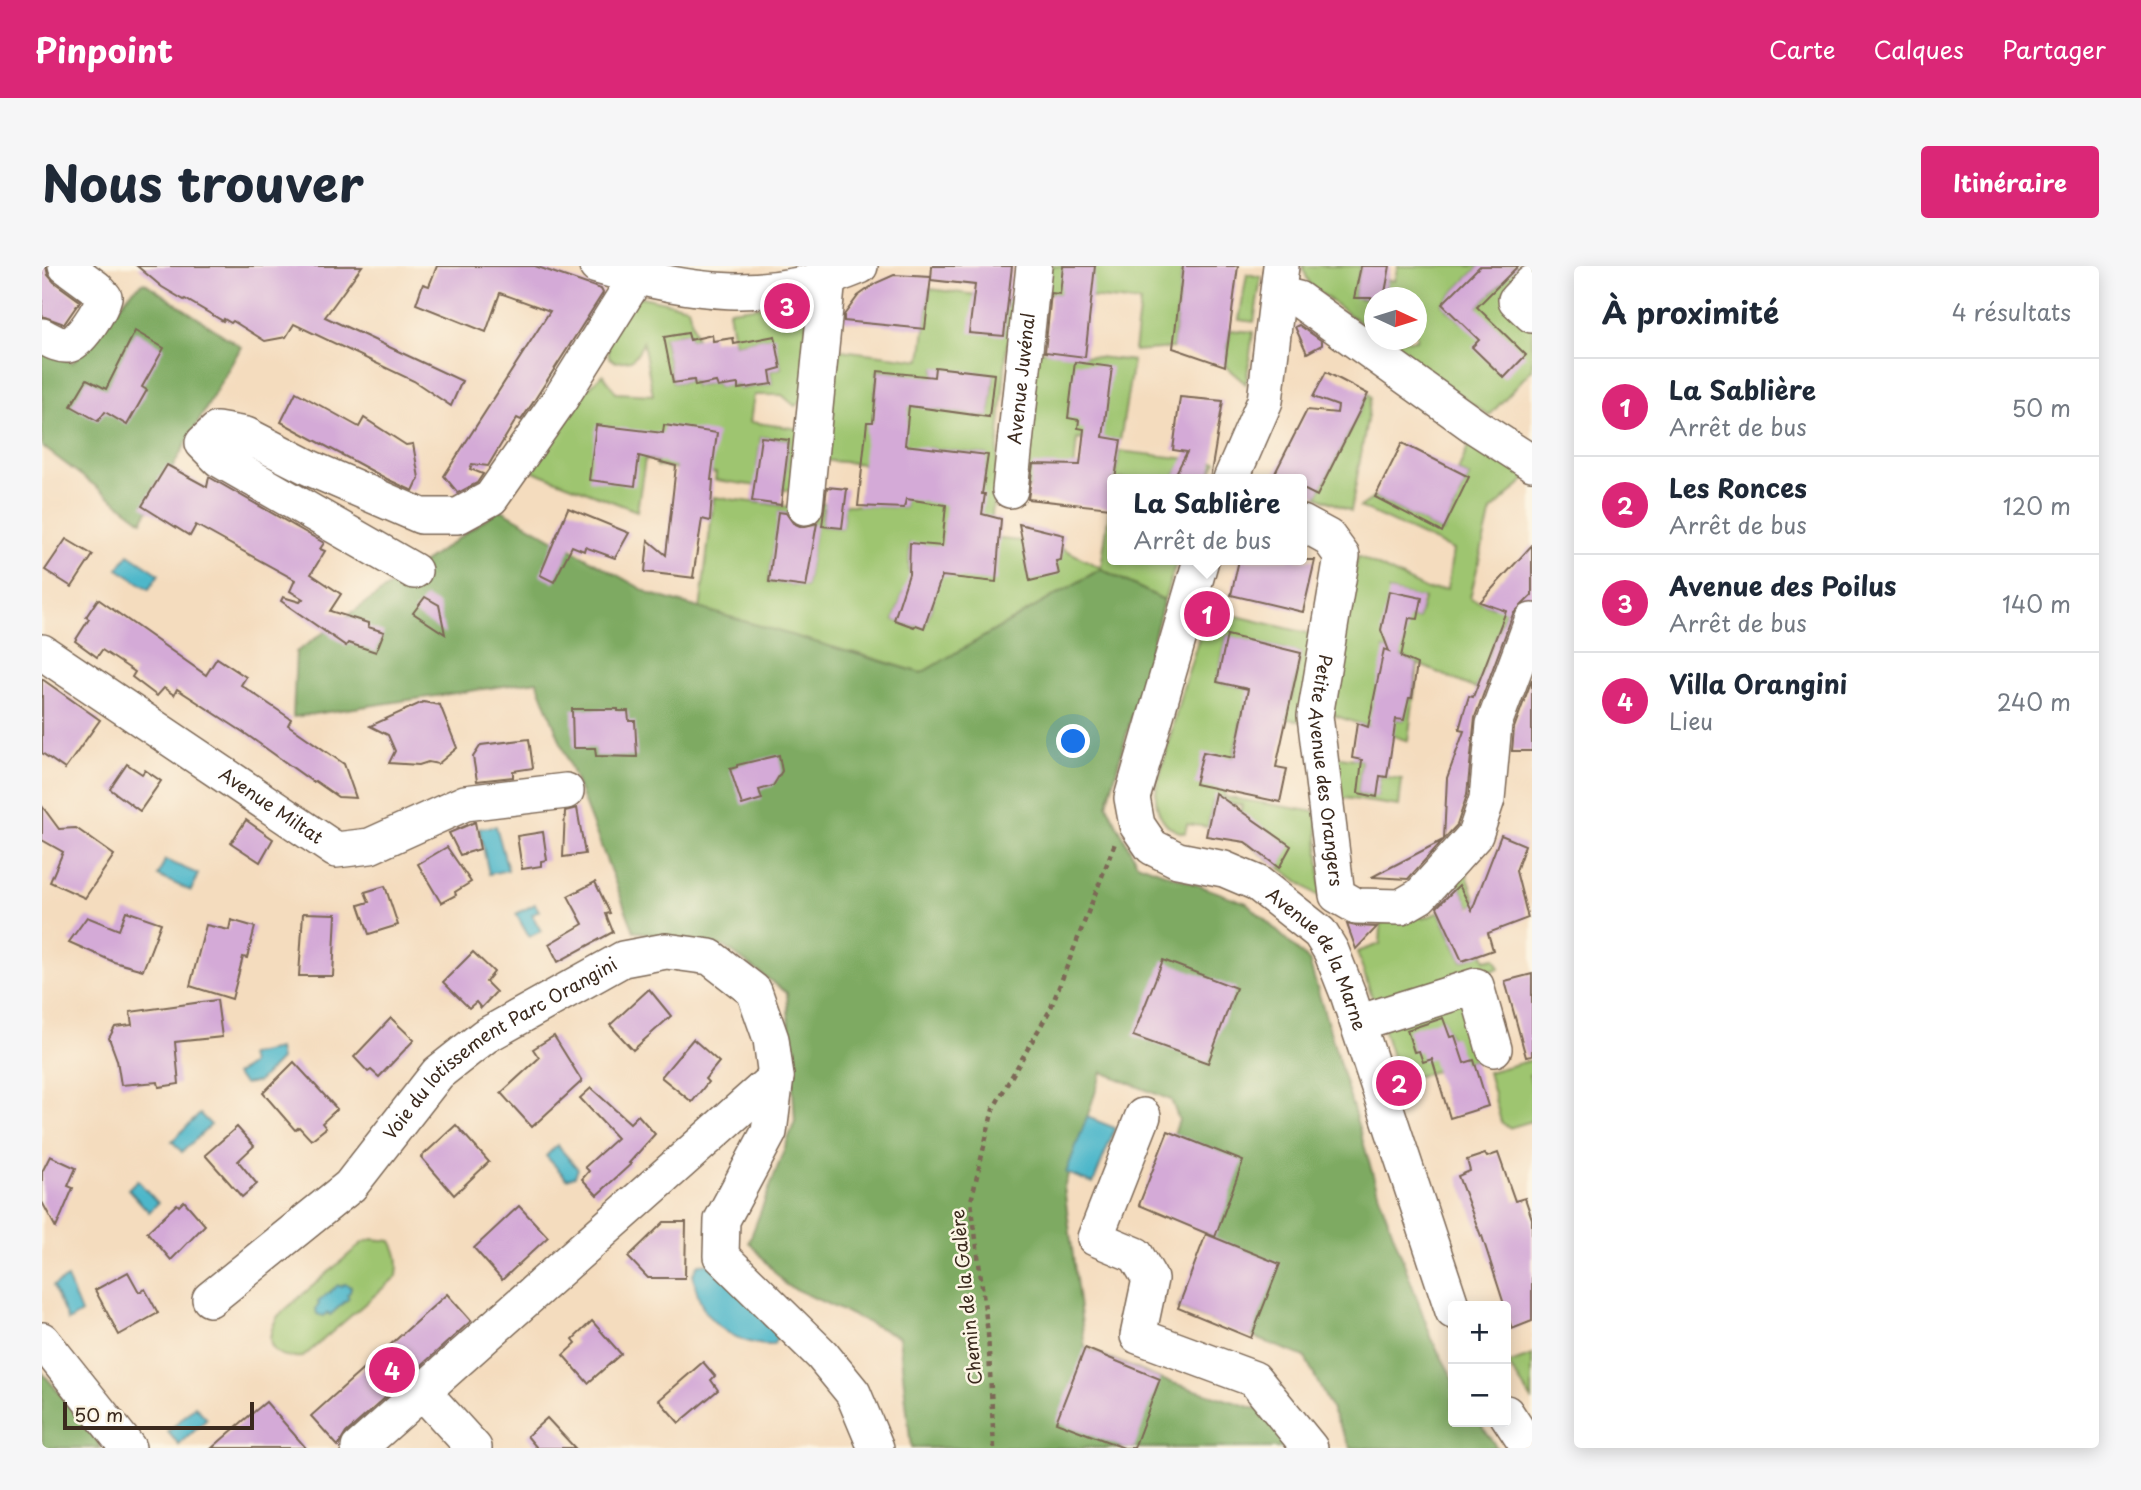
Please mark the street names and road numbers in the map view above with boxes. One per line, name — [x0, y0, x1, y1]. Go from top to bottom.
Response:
street label: Avenue Juvénal — [1000, 311, 1041, 446]
street label: Petite Avenue des Orangers — [1302, 652, 1351, 888]
street label: Avenue Miltat — [214, 760, 330, 850]
street label: Avenue de la Marne — [1261, 880, 1374, 1034]
street label: Voie du lotissement Parc Orangini — [376, 950, 622, 1145]
street label: Chemin de la Galère — [943, 1208, 988, 1386]

